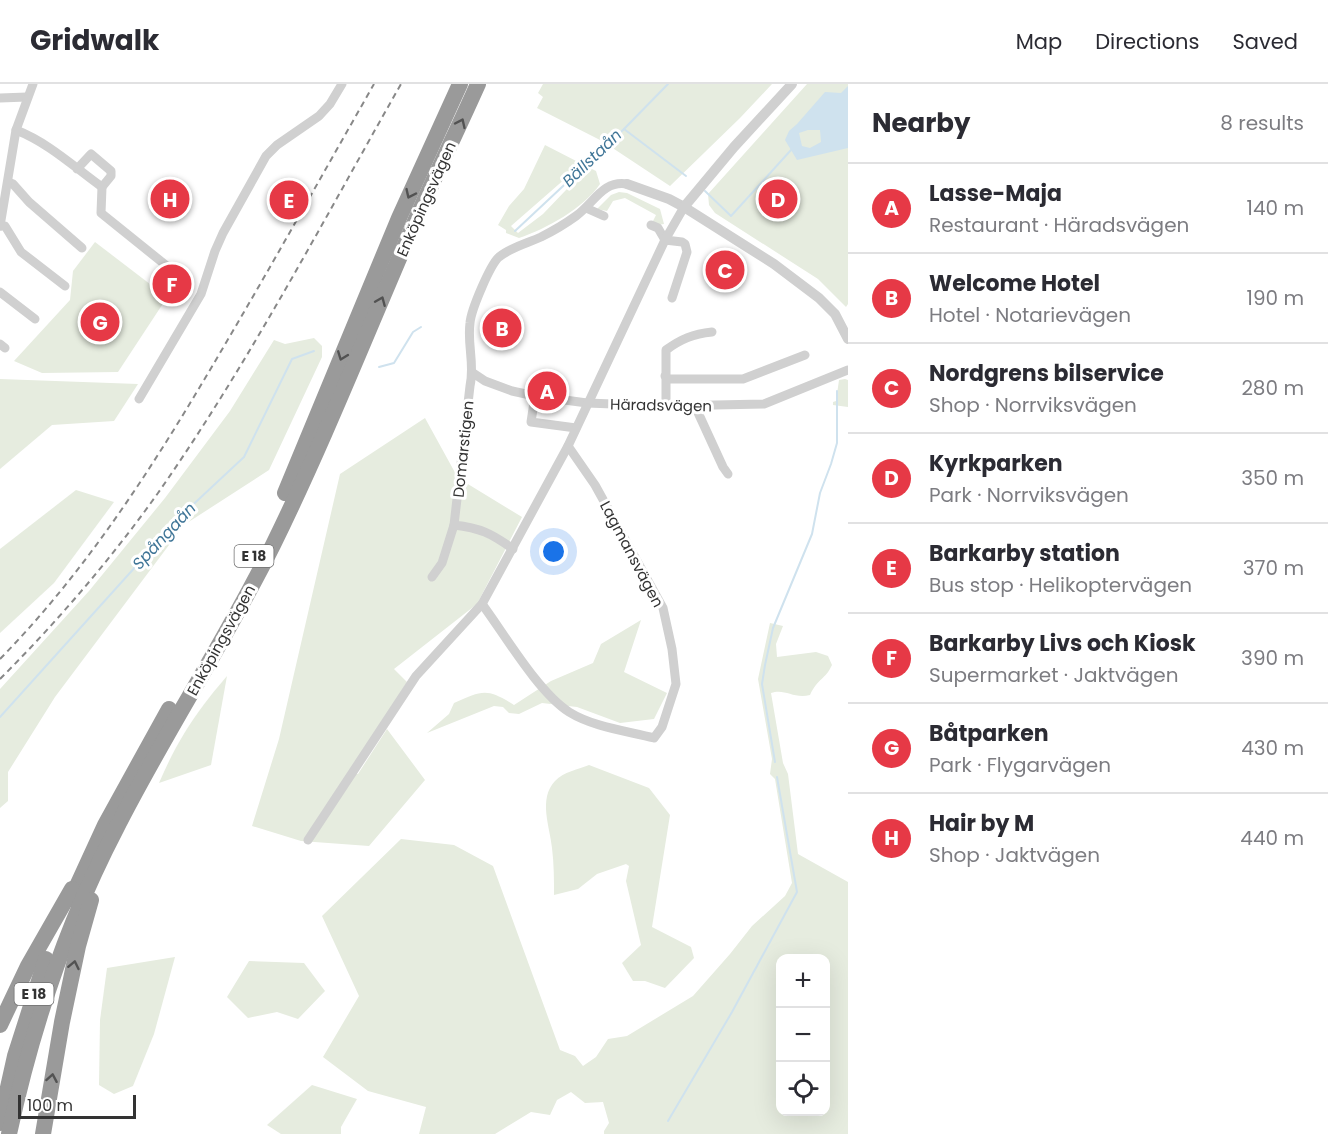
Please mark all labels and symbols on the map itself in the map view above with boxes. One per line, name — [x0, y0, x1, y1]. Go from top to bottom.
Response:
one-way arrow — [453, 118, 465, 129]
water label: Bällstaån — [557, 124, 627, 192]
street label: Enköpingsvägen — [391, 138, 461, 260]
pin: H — [150, 176, 190, 222]
pin: D — [758, 176, 798, 222]
pin: E — [270, 178, 308, 222]
one-way arrow — [405, 188, 417, 199]
pin: C — [706, 248, 744, 292]
pin: F — [152, 262, 192, 306]
one-way arrow — [374, 296, 386, 307]
pin: G — [80, 300, 120, 344]
pin: B — [482, 306, 522, 350]
one-way arrow — [337, 350, 349, 361]
pin: A — [528, 368, 566, 414]
street label: Häradsvägen — [610, 394, 712, 416]
street label: Domarstigen — [447, 399, 479, 499]
water label: Spångaån — [127, 497, 201, 575]
street label: Lagmansvägen — [595, 497, 669, 611]
your location — [539, 537, 568, 566]
road number: E 18 — [234, 545, 274, 567]
street label: Enköpingsvägen — [182, 581, 260, 699]
one-way arrow — [67, 960, 80, 970]
road number: E 18 — [15, 983, 54, 1005]
one-way arrow — [45, 1073, 58, 1083]
scale bar — [18, 1092, 136, 1120]

